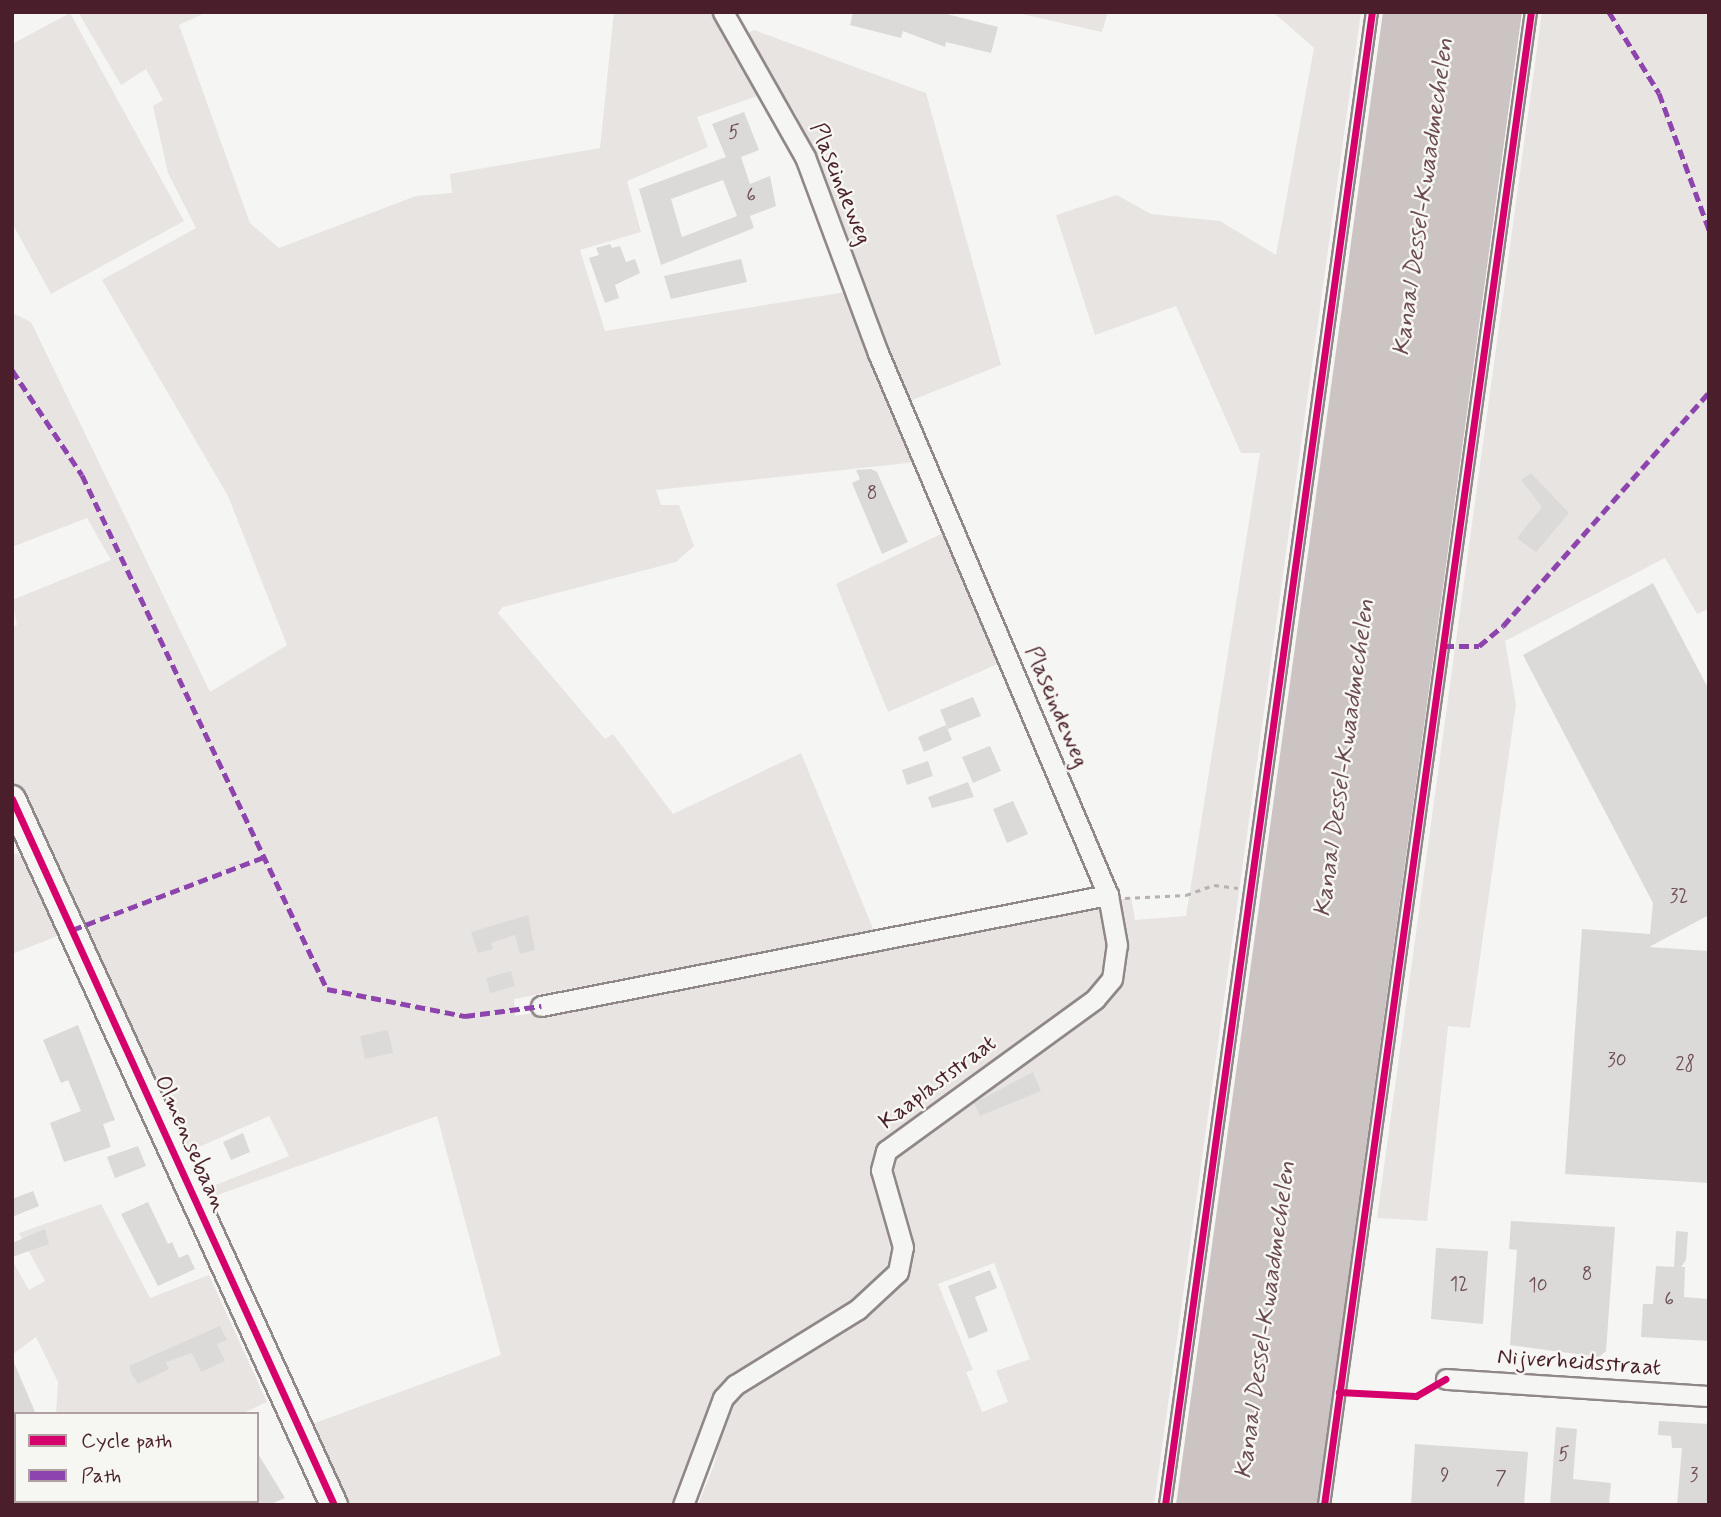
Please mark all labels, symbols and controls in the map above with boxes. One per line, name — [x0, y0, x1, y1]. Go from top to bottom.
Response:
water label: Kanaal Dessel-Kwaadmechelen — [1387, 36, 1461, 358]
street label: Plaseindeweg — [803, 119, 877, 249]
house number: 5 — [728, 122, 740, 144]
house number: 6 — [746, 185, 756, 207]
house number: 8 — [867, 483, 877, 505]
water label: Kanaal Dessel-Kwaadmechelen — [1308, 597, 1382, 919]
street label: Plaseindeweg — [1018, 642, 1094, 772]
house number: 32 — [1670, 886, 1688, 908]
street label: Kaaplaststraat — [874, 1030, 1002, 1136]
house number: 30 — [1607, 1050, 1627, 1072]
house number: 28 — [1675, 1054, 1695, 1076]
street label: Olmensebaan — [147, 1071, 233, 1217]
water label: Kanaal Dessel-Kwaadmechelen — [1229, 1159, 1303, 1481]
house number: 8 — [1582, 1264, 1592, 1286]
house number: 12 — [1450, 1274, 1468, 1296]
house number: 10 — [1528, 1275, 1548, 1297]
house number: 6 — [1664, 1289, 1674, 1311]
street label: Nijverheidsstraat — [1496, 1344, 1662, 1382]
legend — [14, 1412, 259, 1503]
text: Cycle path — [81, 1427, 172, 1455]
house number: 5 — [1558, 1444, 1570, 1466]
text: Path — [81, 1462, 121, 1490]
house number: 9 — [1440, 1465, 1450, 1487]
house number: 3 — [1690, 1465, 1698, 1487]
house number: 7 — [1495, 1468, 1507, 1490]

